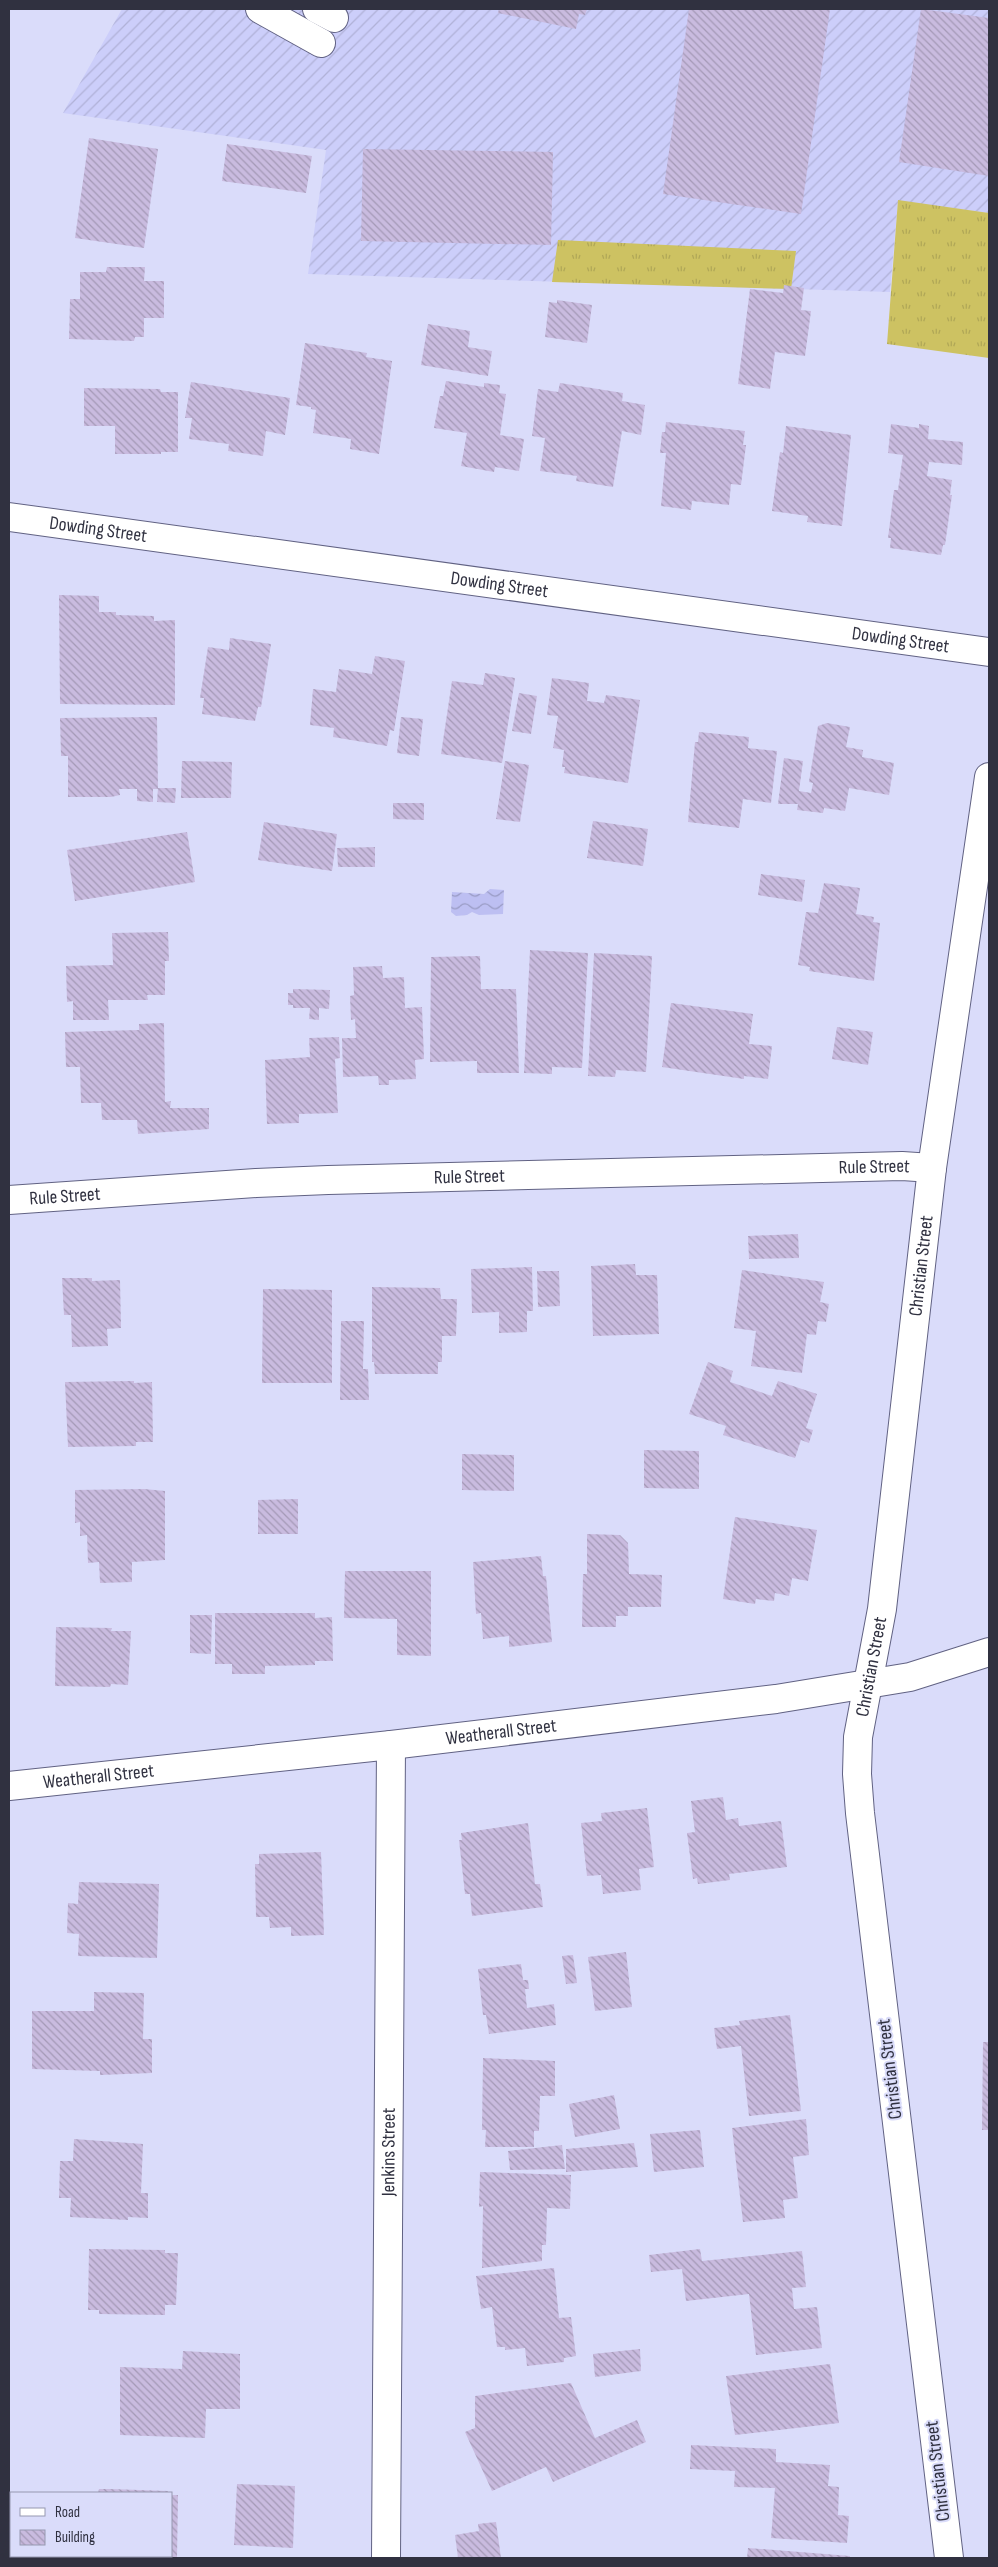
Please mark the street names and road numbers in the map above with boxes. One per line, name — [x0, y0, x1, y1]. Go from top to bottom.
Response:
street label: Dowding Street — [48, 511, 149, 547]
street label: Dowding Street — [449, 566, 550, 603]
street label: Dowding Street — [850, 622, 951, 658]
street label: Rule Street — [838, 1154, 911, 1179]
street label: Rule Street — [434, 1164, 505, 1189]
street label: Rule Street — [29, 1182, 101, 1210]
street label: Christian Street — [904, 1214, 938, 1317]
street label: Christian Street — [851, 1615, 892, 1718]
street label: Weatherall Street — [444, 1714, 558, 1750]
street label: Weatherall Street — [42, 1759, 155, 1794]
street label: Christian Street — [872, 2017, 908, 2121]
street label: Jenkins Street — [377, 2107, 400, 2197]
street label: Christian Street — [920, 2419, 956, 2523]

